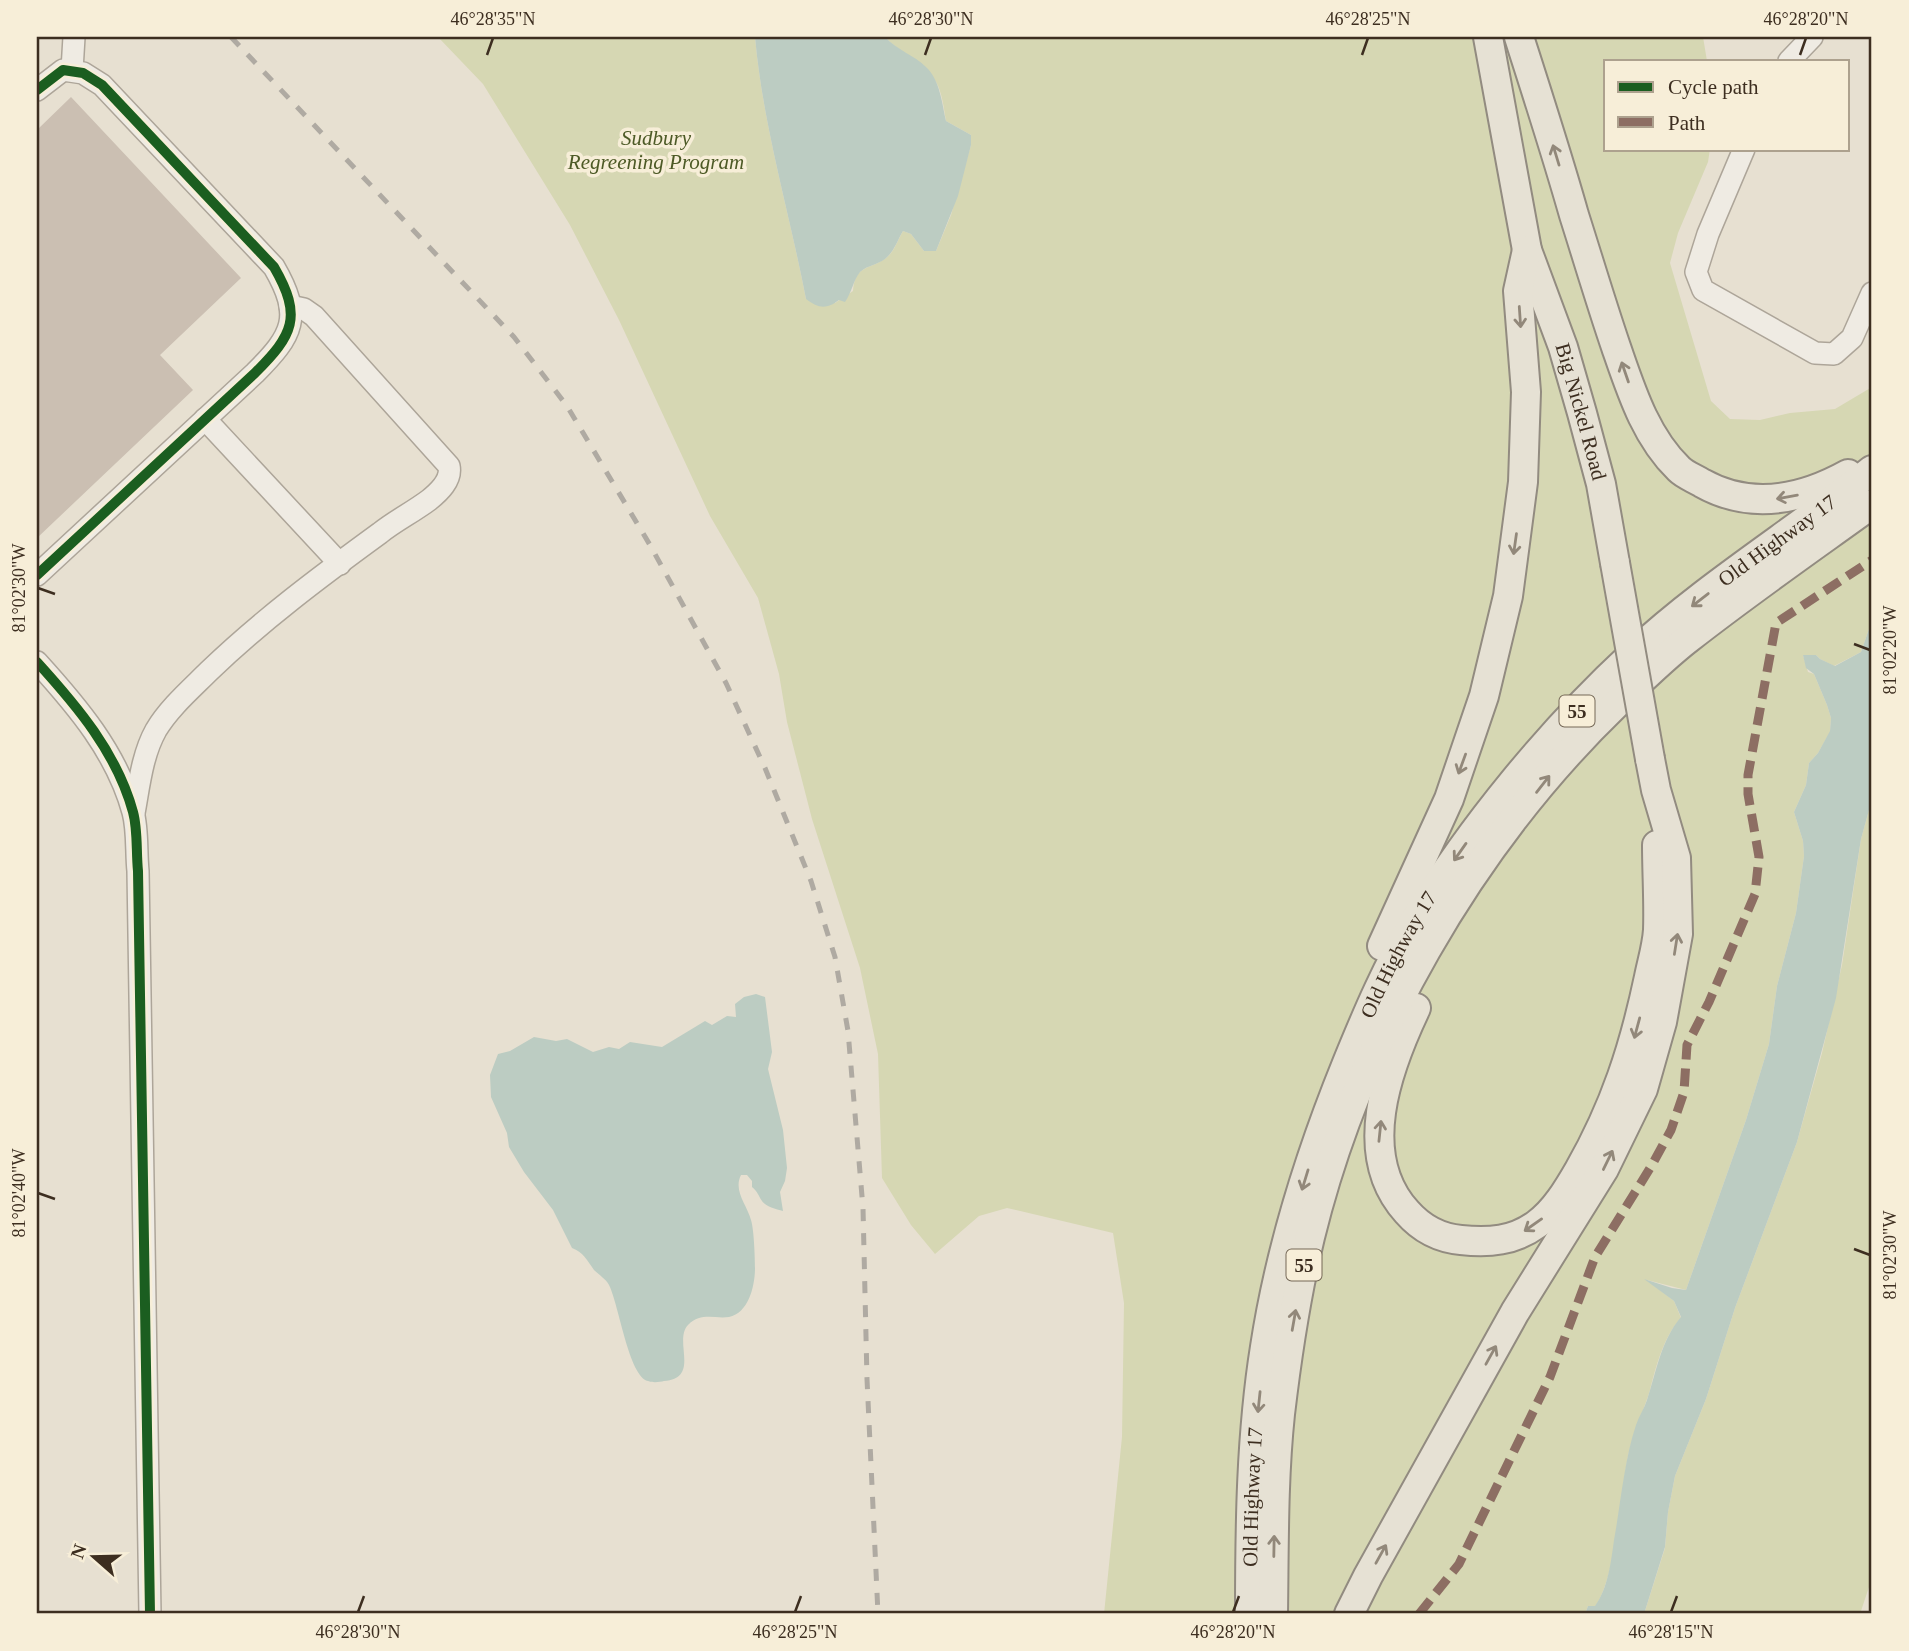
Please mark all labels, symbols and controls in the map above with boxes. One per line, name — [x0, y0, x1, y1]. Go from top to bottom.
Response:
text: 46°28'35"N — [451, 9, 535, 29]
text: 46°28'30"N — [889, 9, 973, 29]
text: 46°28'25"N — [1326, 9, 1410, 29]
text: 46°28'20"N — [1764, 9, 1848, 29]
legend — [1604, 60, 1850, 150]
text: Cycle path — [1668, 75, 1759, 99]
text: Path — [1668, 111, 1706, 135]
park label: Sudbury Regreening Program — [567, 126, 744, 174]
one-way arrow — [1549, 144, 1562, 166]
one-way arrow — [1513, 305, 1526, 328]
street label: Big Nickel Road — [1550, 340, 1612, 483]
one-way arrow — [1618, 361, 1631, 383]
street label: Old Highway 17 — [1714, 490, 1841, 592]
one-way arrow — [1776, 491, 1799, 504]
one-way arrow — [1508, 532, 1521, 555]
text: 81°02'30"W — [9, 544, 29, 632]
one-way arrow — [1691, 592, 1710, 607]
text: 81°02'20"W — [1880, 606, 1900, 694]
road number: 55 — [1560, 696, 1594, 726]
one-way arrow — [1455, 753, 1467, 775]
one-way arrow — [1535, 775, 1550, 793]
one-way arrow — [1453, 842, 1467, 861]
street label: Old Highway 17 — [1355, 887, 1442, 1022]
one-way arrow — [1670, 933, 1683, 956]
one-way arrow — [1630, 1016, 1643, 1038]
one-way arrow — [1373, 1120, 1386, 1143]
text: 81°02'40"W — [9, 1149, 29, 1237]
one-way arrow — [1602, 1150, 1616, 1171]
one-way arrow — [1297, 1169, 1310, 1191]
text: 81°02'30"W — [1880, 1211, 1900, 1299]
one-way arrow — [1524, 1218, 1543, 1232]
road number: 55 — [1286, 1250, 1322, 1280]
one-way arrow — [1288, 1309, 1302, 1332]
one-way arrow — [1485, 1345, 1499, 1366]
one-way arrow — [1252, 1391, 1265, 1413]
street label: Old Highway 17 — [1238, 1426, 1268, 1567]
north arrow — [60, 1522, 130, 1592]
one-way arrow — [1268, 1535, 1281, 1558]
text: N — [66, 1541, 91, 1561]
one-way arrow — [1374, 1544, 1388, 1564]
text: 46°28'30"N — [316, 1622, 400, 1642]
text: 46°28'25"N — [753, 1622, 837, 1642]
text: 46°28'20"N — [1191, 1622, 1275, 1642]
text: 46°28'15"N — [1629, 1622, 1713, 1642]

